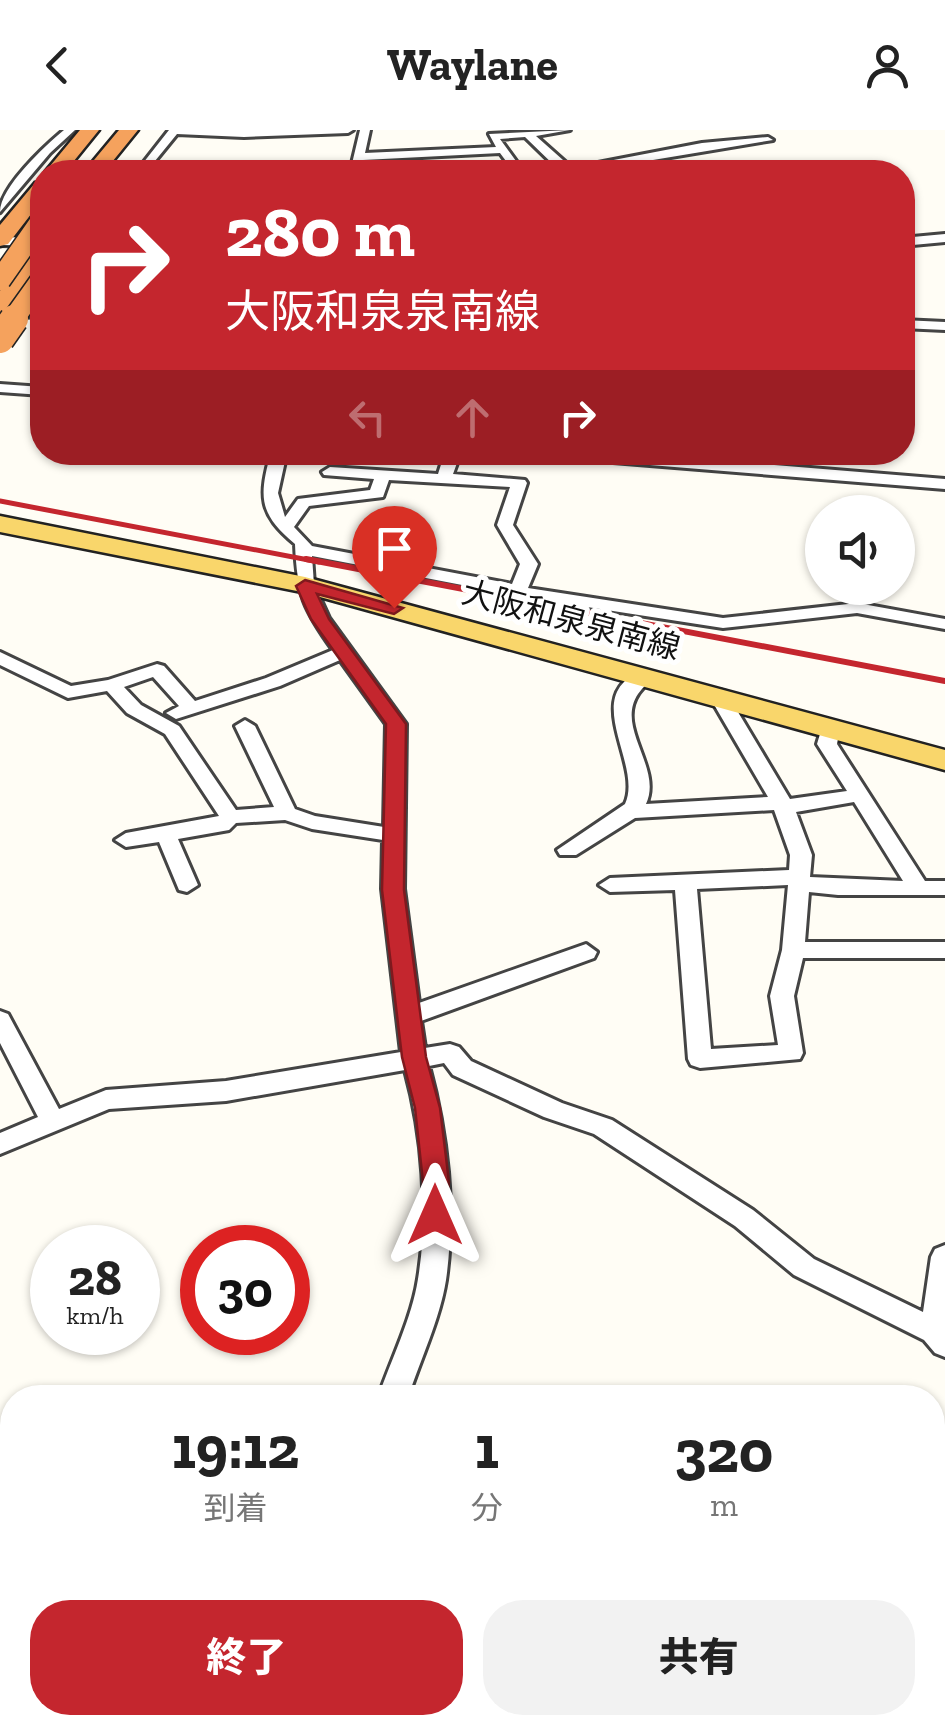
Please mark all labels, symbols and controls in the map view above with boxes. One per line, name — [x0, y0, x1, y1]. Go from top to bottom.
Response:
icon: back — [30, 38, 85, 93]
text: Waylane — [387, 38, 558, 92]
icon: person — [860, 38, 915, 93]
text: 280 m — [225, 190, 415, 274]
icon: right — [60, 200, 190, 330]
text: 大阪和泉泉南線 — [225, 285, 540, 339]
icon: left — [340, 390, 395, 445]
icon: ahead — [445, 390, 500, 445]
icon: right — [550, 390, 605, 445]
map controls — [805, 495, 915, 605]
button: sound — [805, 495, 915, 605]
pin — [352, 506, 437, 609]
icon: arrive — [367, 521, 422, 576]
street label: 大阪和泉泉南線 — [458, 573, 684, 667]
position arrow — [383, 1163, 487, 1267]
speed limit sign: 30 — [180, 1225, 310, 1355]
text: 28 — [68, 1248, 122, 1308]
text: km/h — [66, 1300, 124, 1330]
text: 19:12 — [172, 1411, 299, 1483]
text: 1 — [475, 1411, 499, 1483]
text: 320 — [675, 1415, 773, 1487]
text: m — [710, 1486, 738, 1524]
text: 到着 — [203, 1489, 267, 1527]
text: 分 — [471, 1489, 503, 1527]
button: 終了 — [30, 1600, 463, 1715]
button: 共有 — [483, 1600, 915, 1715]

